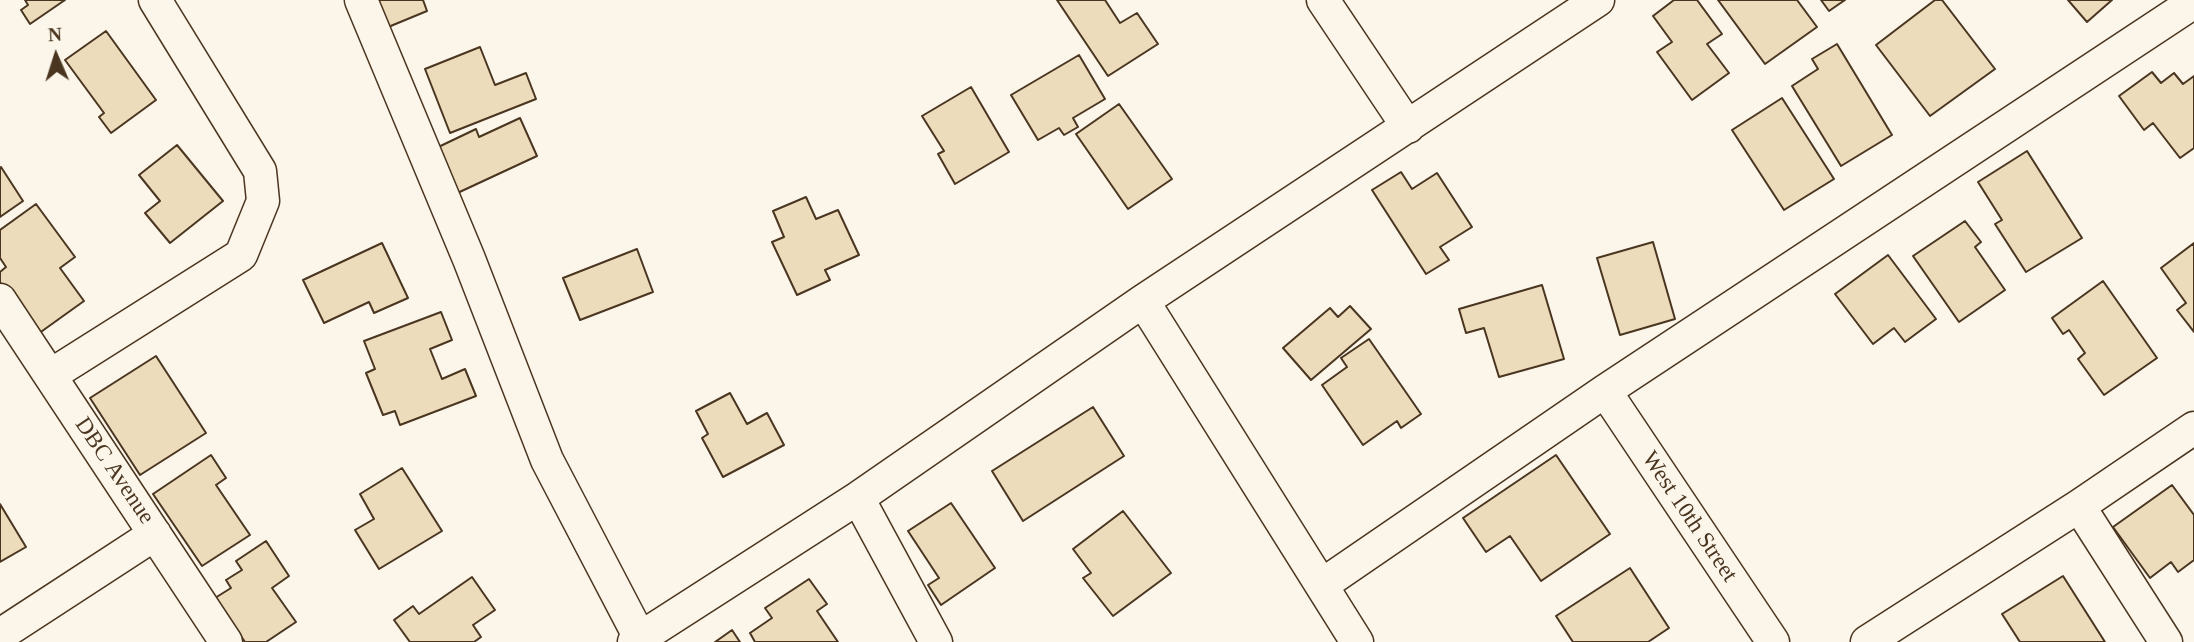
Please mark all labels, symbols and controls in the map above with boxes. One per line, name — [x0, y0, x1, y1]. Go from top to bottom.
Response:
north arrow — [21, 21, 91, 91]
text: N — [47, 24, 62, 45]
street label: DBC Avenue — [68, 412, 160, 530]
street label: West 10th Street — [1635, 447, 1743, 587]

